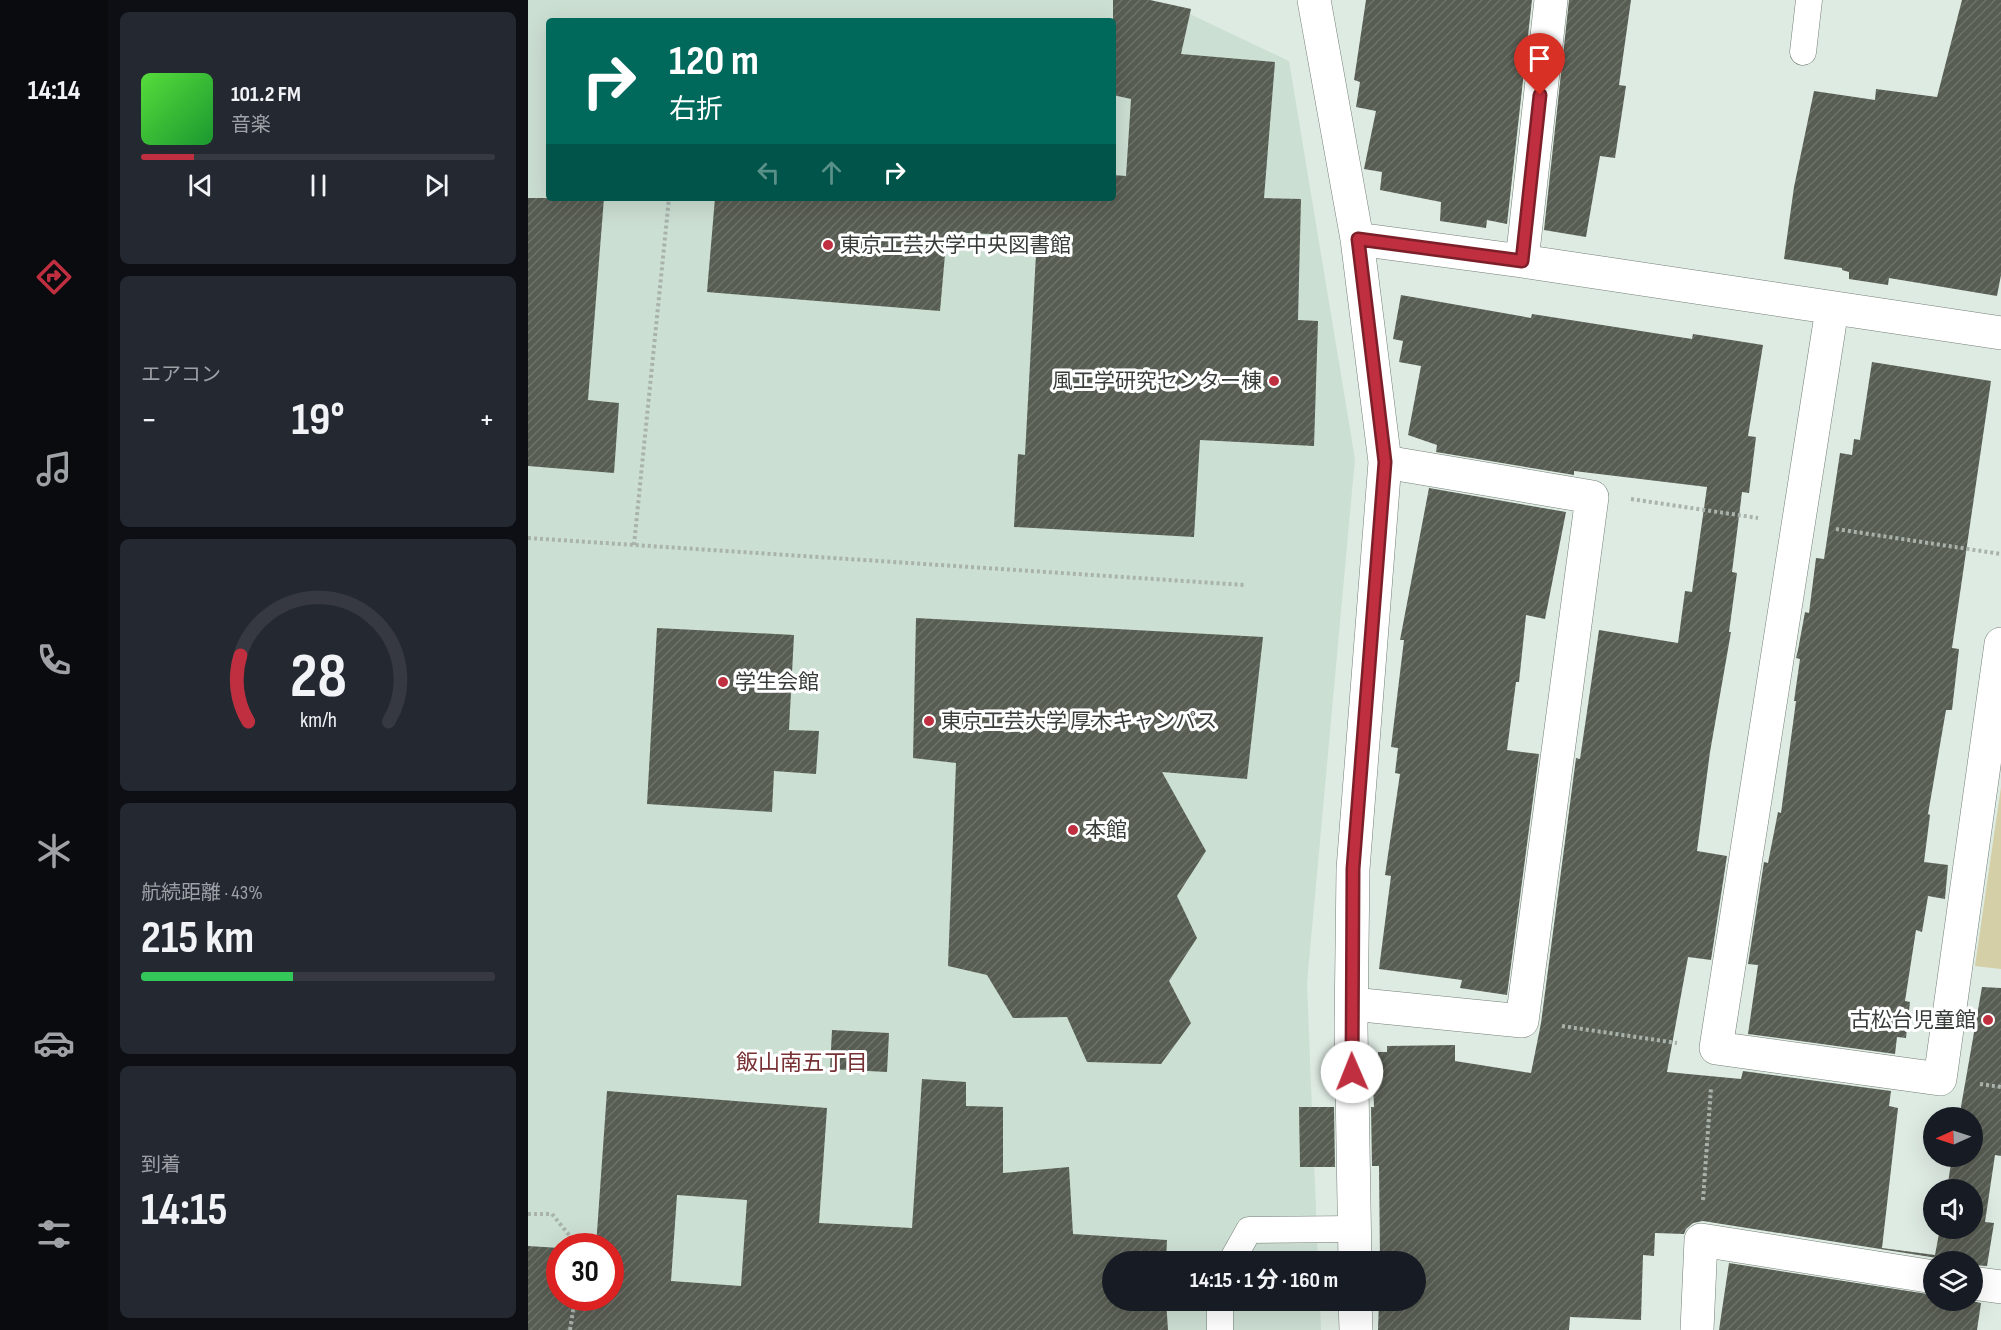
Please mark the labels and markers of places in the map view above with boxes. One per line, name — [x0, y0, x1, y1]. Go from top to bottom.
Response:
pin — [1514, 33, 1565, 95]
place label: 東京工芸大学中央図書館 — [840, 233, 1071, 258]
marker: 東京工芸大学中央図書館 — [821, 238, 835, 252]
place label: 風工学研究センター棟 — [1052, 369, 1262, 394]
marker: 風工学研究センター棟 — [1267, 374, 1281, 388]
place label: 学生会館 — [735, 670, 819, 695]
marker: 学生会館 — [716, 675, 730, 689]
place label: 東京工芸大学 厚木キャンパス — [941, 709, 1217, 734]
marker: 東京工芸大学 厚木キャンパス — [922, 714, 936, 728]
place label: 本館 — [1085, 818, 1127, 843]
marker: 本館 — [1066, 823, 1080, 837]
place label: 古松台児童館 — [1850, 1008, 1976, 1033]
marker: 古松台児童館 — [1981, 1013, 1995, 1027]

